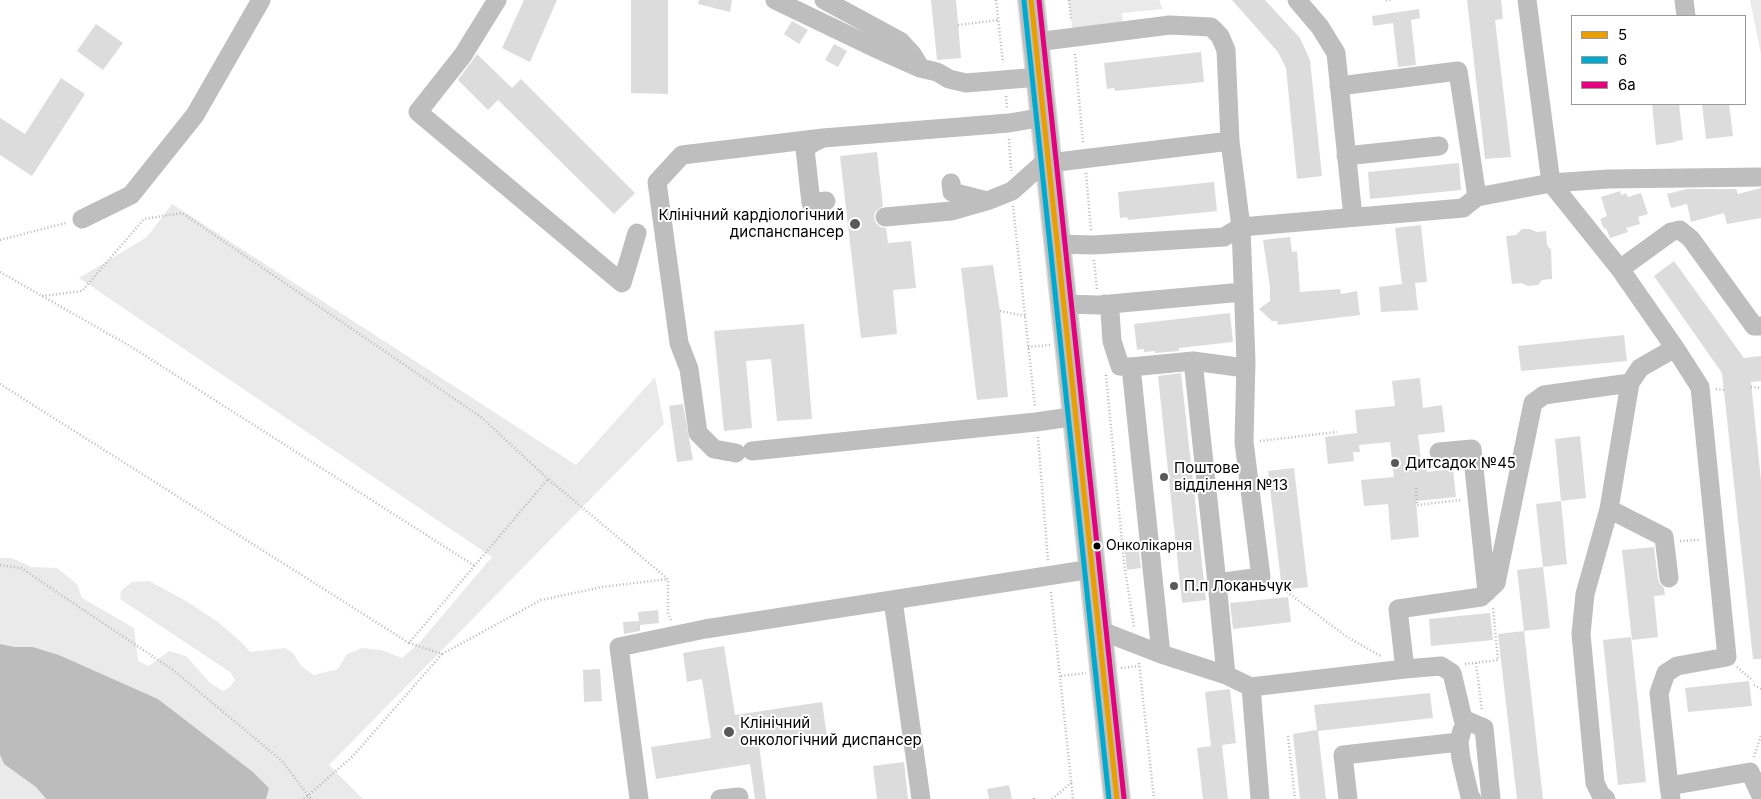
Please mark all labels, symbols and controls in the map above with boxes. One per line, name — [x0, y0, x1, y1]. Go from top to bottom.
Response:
legend — [1571, 15, 1746, 105]
text: 5 — [1618, 25, 1627, 44]
text: 6 — [1618, 50, 1627, 69]
text: 6а — [1618, 75, 1636, 94]
place label: Клінічний кардіологічний диспанспансер — [659, 206, 844, 241]
marker: Клінічний кардіологічний диспанспансер — [848, 217, 862, 231]
place label: Дитсадок №45 — [1405, 454, 1516, 472]
marker: Дитсадок №45 — [1389, 457, 1401, 469]
place label: Поштове відділення №13 — [1174, 459, 1288, 494]
marker: Поштове відділення №13 — [1158, 471, 1170, 483]
place label: Онколікарня — [1106, 538, 1192, 554]
marker: Онколікарня — [1092, 541, 1102, 551]
place label: П.п Локаньчук — [1184, 577, 1292, 595]
marker: П.п Локаньчук — [1168, 580, 1180, 592]
place label: Клінічний онкологічний диспансер — [740, 714, 922, 749]
marker: Клінічний онкологічний диспансер — [722, 725, 736, 739]

